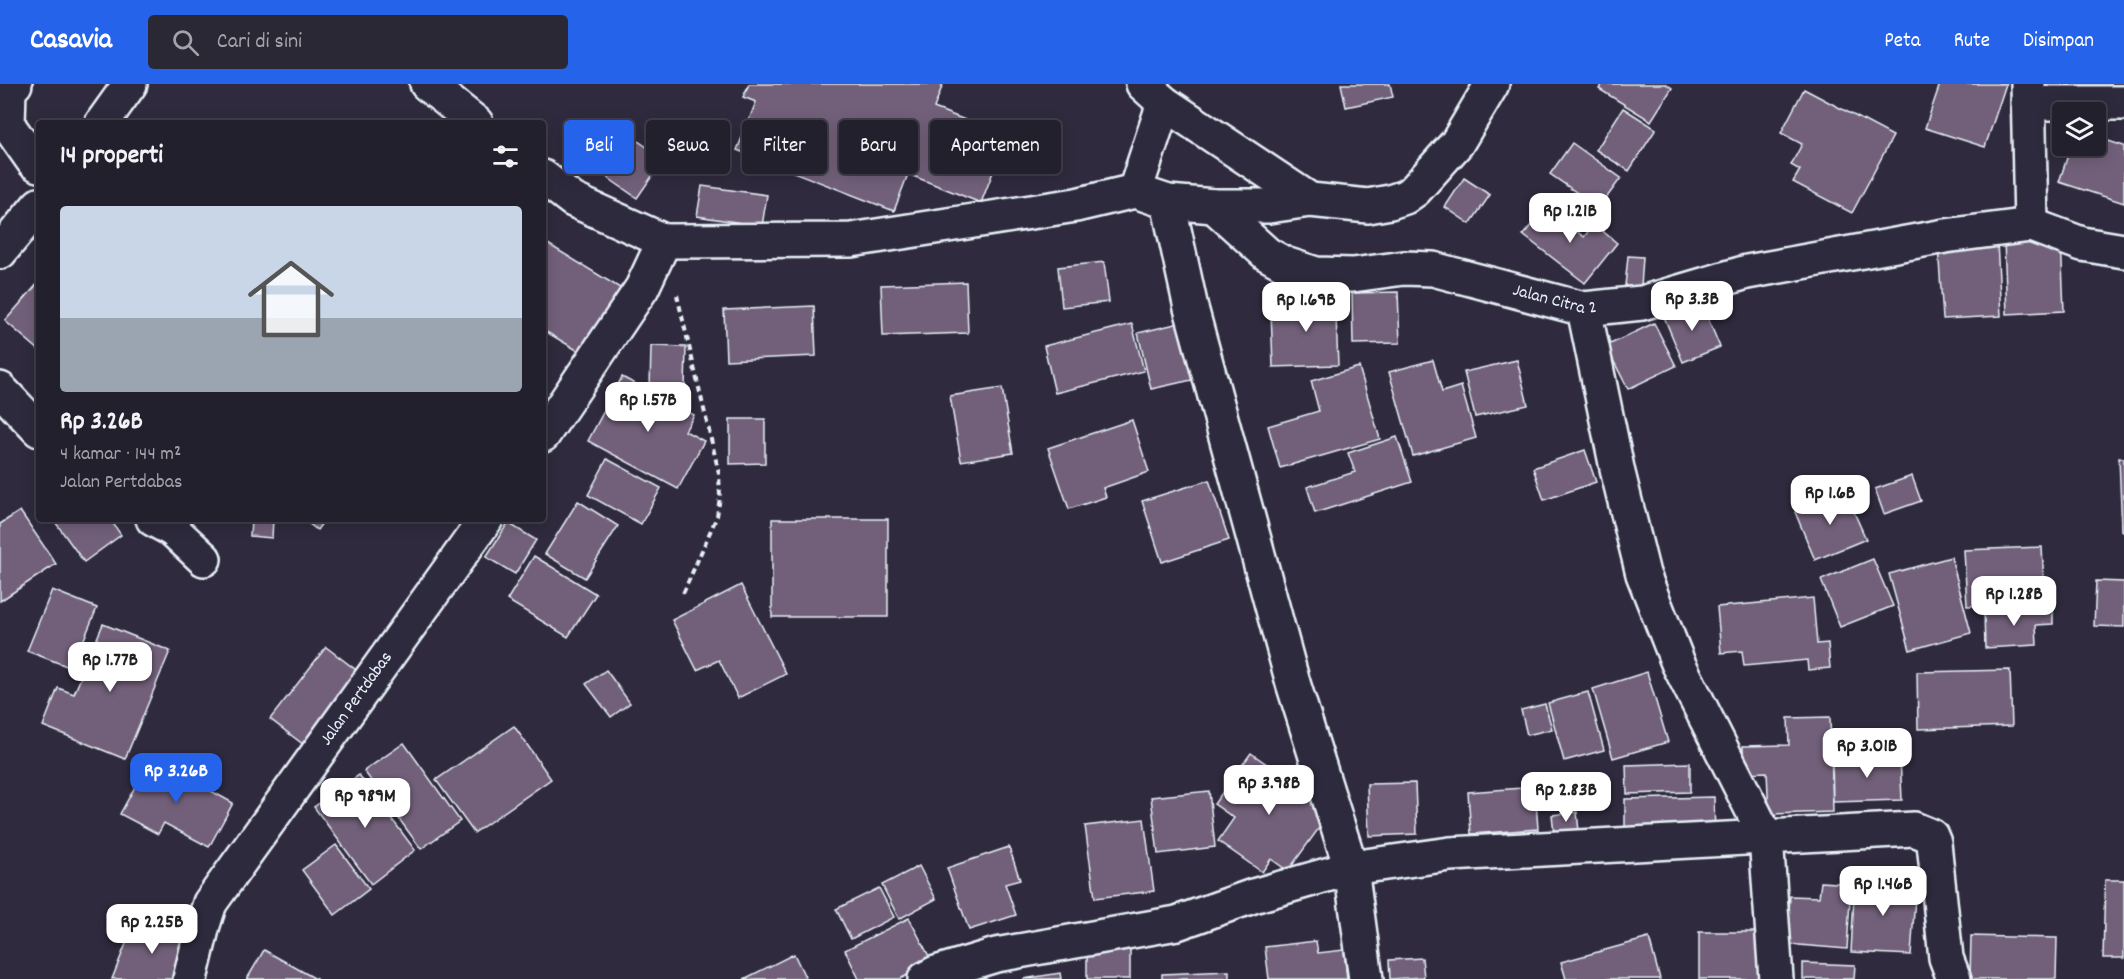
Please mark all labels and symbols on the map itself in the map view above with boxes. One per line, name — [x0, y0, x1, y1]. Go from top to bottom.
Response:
pin: Rp 1.21B — [1508, 193, 1632, 244]
street label: Jalan Citra 2 — [1510, 278, 1598, 321]
pin: Rp 3.3B — [1637, 281, 1747, 332]
pin: Rp 1.69B — [1244, 282, 1368, 333]
pin: Rp 1.57B — [586, 382, 710, 433]
pin: Rp 1.6B — [1775, 475, 1885, 526]
pin: Rp 1.28B — [1952, 576, 2076, 627]
pin: Rp 1.77B — [48, 642, 172, 693]
street label: Jalan Pertdabas — [314, 647, 399, 751]
pin: Rp 3.01B — [1805, 728, 1929, 779]
pin: Rp 3.26B — [114, 753, 238, 804]
pin: Rp 3.98B — [1207, 765, 1331, 816]
pin: Rp 2.83B — [1504, 772, 1628, 823]
pin: Rp 989M — [310, 778, 420, 829]
pin: Rp 1.46B — [1821, 866, 1945, 917]
pin: Rp 2.25B — [90, 904, 214, 955]

